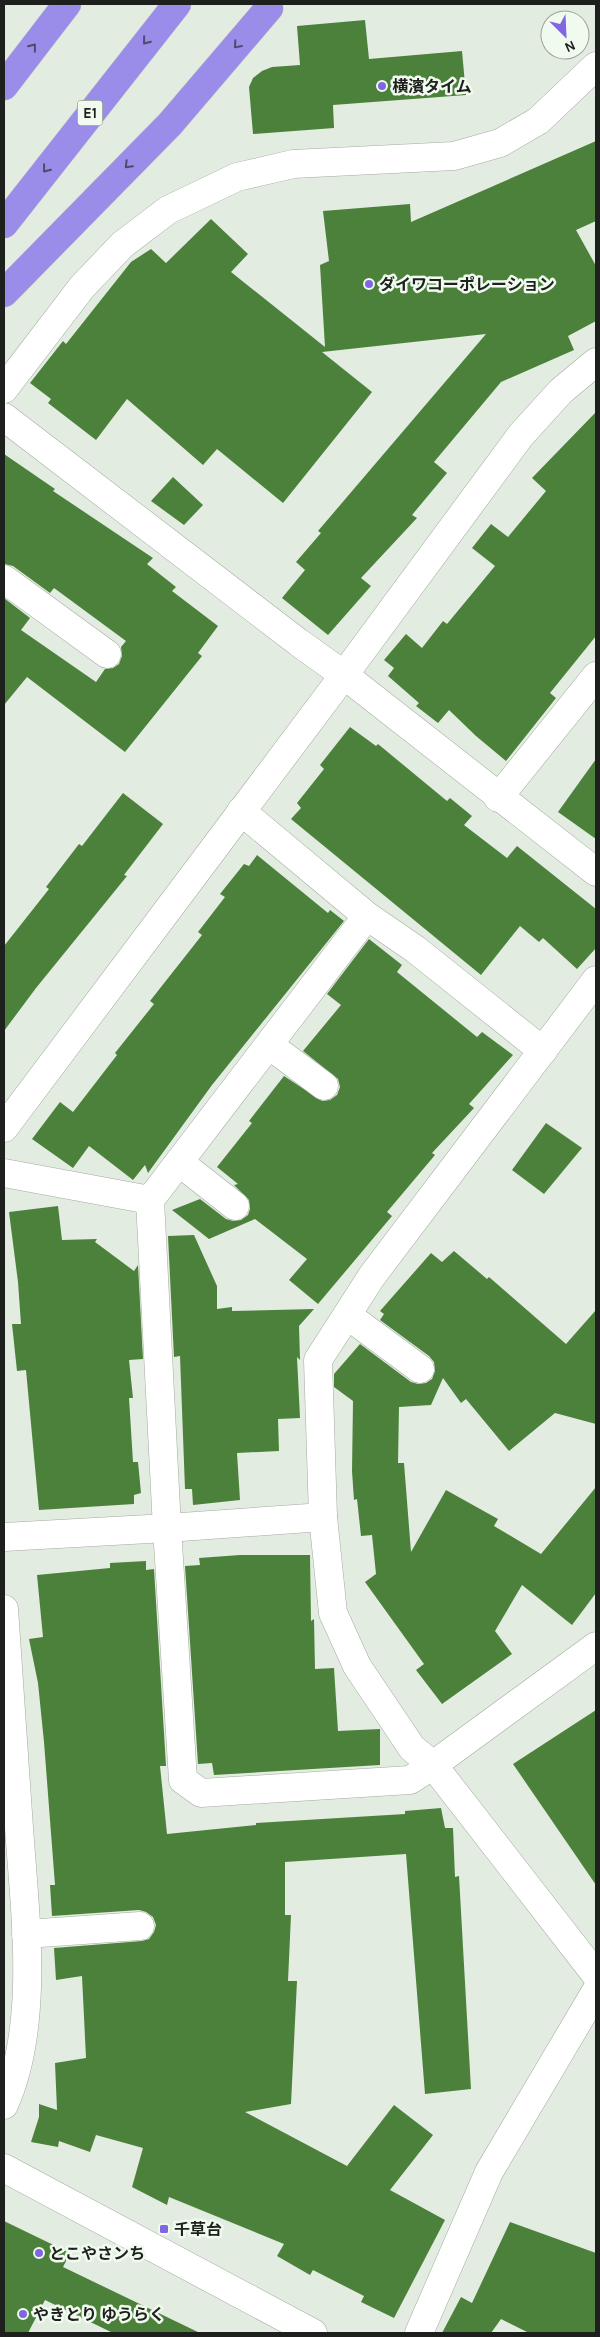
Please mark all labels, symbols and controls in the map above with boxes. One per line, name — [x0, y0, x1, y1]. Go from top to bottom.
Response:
north arrow — [540, 10, 590, 60]
one-way arrow — [143, 35, 151, 44]
text: N — [562, 37, 578, 56]
one-way arrow — [234, 40, 243, 49]
one-way arrow — [28, 44, 36, 53]
place label: 横濱タイム — [392, 77, 472, 96]
marker: 横濱タイム — [376, 80, 388, 92]
road number: E1 — [78, 100, 102, 126]
one-way arrow — [125, 160, 134, 169]
one-way arrow — [43, 164, 52, 173]
place label: ダイワコーポレーション — [379, 275, 555, 294]
marker: ダイワコーポレーション — [363, 278, 375, 290]
place label: 千草台 — [174, 2220, 222, 2239]
marker: 千草台 — [158, 2223, 170, 2235]
place label: とこやさンち — [49, 2244, 145, 2263]
marker: とこやさンち — [33, 2247, 45, 2259]
place label: やきとり ゆうらく — [33, 2305, 165, 2324]
marker: やきとり ゆうらく — [17, 2308, 29, 2320]

